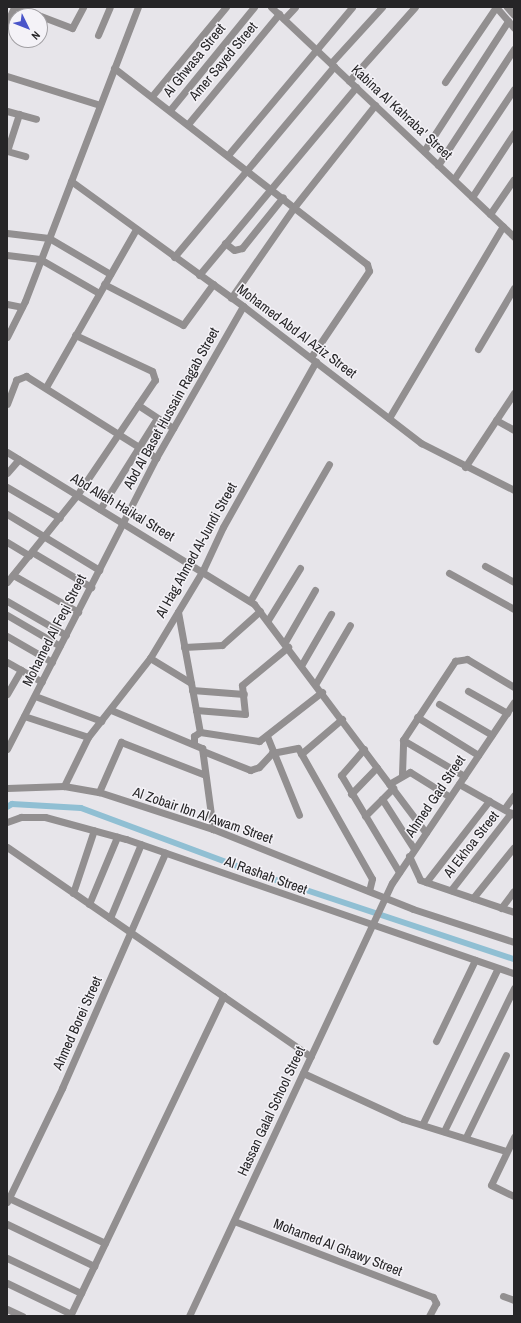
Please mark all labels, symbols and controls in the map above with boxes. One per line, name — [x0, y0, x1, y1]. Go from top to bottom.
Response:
north arrow — [8, 8, 48, 48]
street label: Amer Sayed Street — [185, 18, 261, 104]
street label: Al Ghwasa Street — [159, 20, 229, 100]
text: N — [29, 28, 43, 43]
street label: Kabina Al Kahraba' Street — [348, 61, 456, 163]
street label: Mohamed Abd Al Aziz Street — [233, 280, 361, 382]
street label: Abd Al Baset Hussain Ragab Street — [119, 324, 223, 492]
street label: Abd Allah Haikal Street — [68, 469, 178, 545]
street label: Al Hag Ahmed Al-Jundi Street — [152, 479, 240, 621]
street label: Mohamed Al Feqi Street — [18, 571, 90, 689]
street label: Ahmed Gad Street — [401, 752, 469, 840]
street label: Al Zobair Ibn Al Awam Street — [130, 783, 276, 847]
street label: Al Ekhoa Street — [440, 807, 502, 881]
street label: Al Rashah Street — [222, 852, 310, 898]
street label: Ahmed Borei Street — [49, 974, 105, 1072]
street label: Hassan Galal School Street — [234, 1044, 308, 1178]
street label: Mohamed Al Ghawy Street — [271, 1215, 405, 1279]

